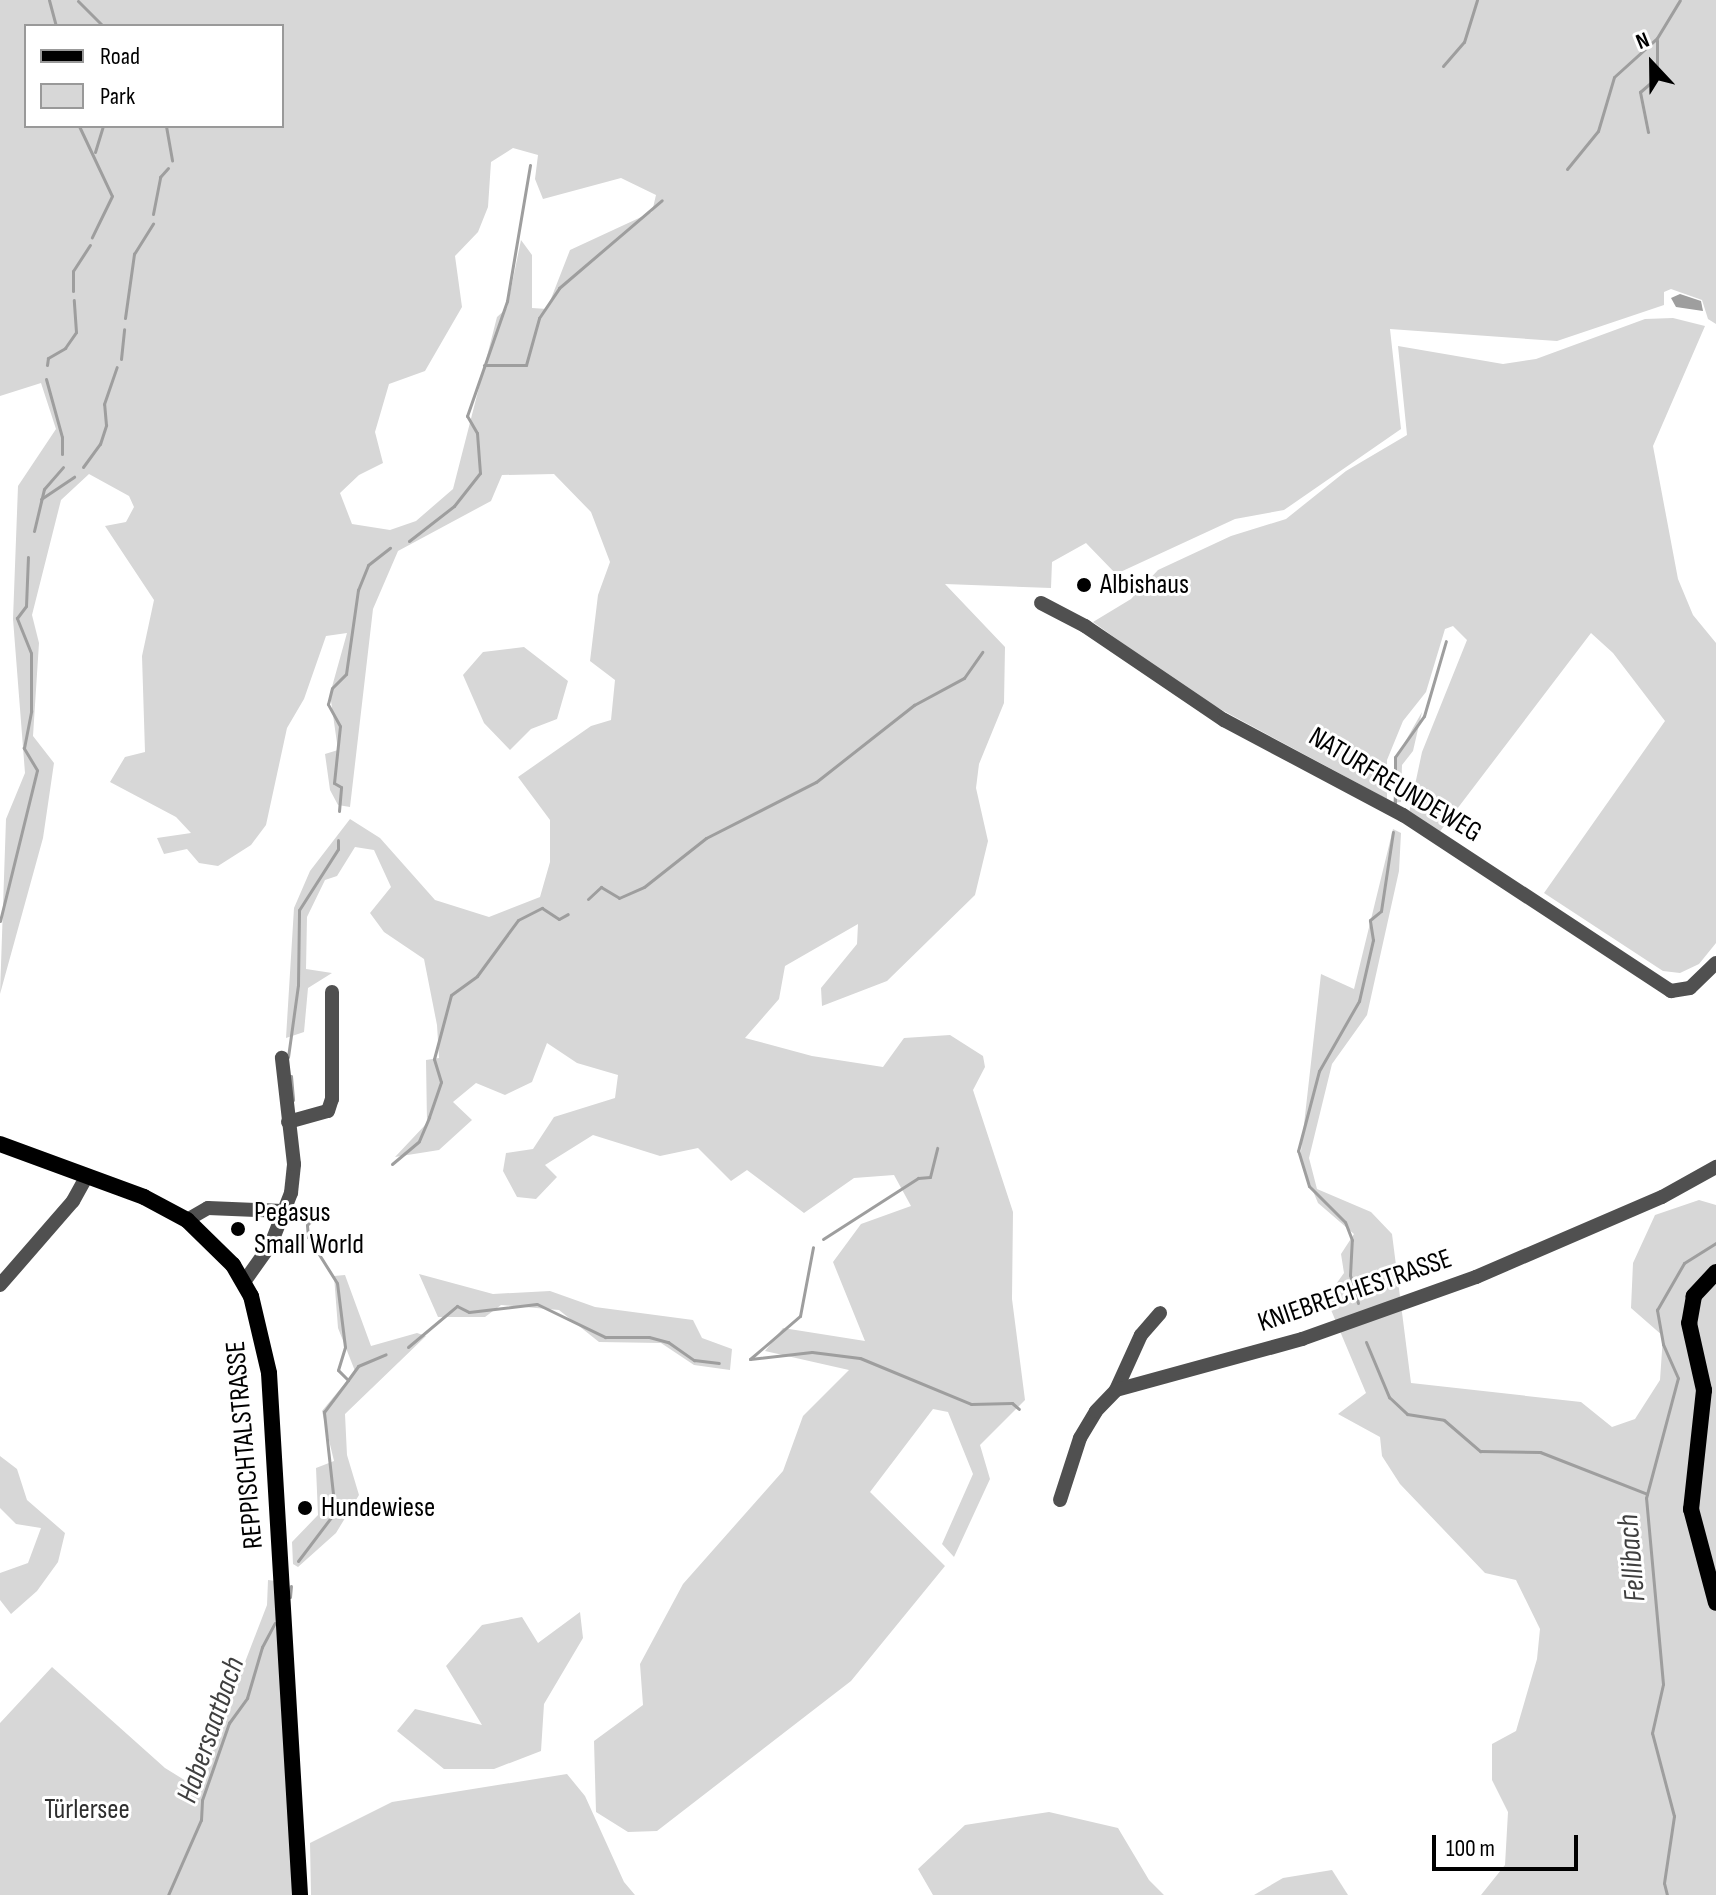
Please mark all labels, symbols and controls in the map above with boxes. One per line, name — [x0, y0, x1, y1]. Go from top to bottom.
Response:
legend — [24, 24, 284, 128]
north arrow — [1612, 24, 1692, 104]
text: N — [1632, 27, 1653, 56]
text: Road — [100, 42, 140, 71]
text: Park — [100, 82, 135, 111]
place label: Albishaus — [1100, 568, 1189, 602]
marker: Albishaus — [1075, 576, 1093, 594]
street label: NATURFREUNDEWEG — [1302, 720, 1488, 850]
place label: Pegasus Small World — [254, 1196, 364, 1262]
marker: Pegasus Small World — [229, 1220, 247, 1238]
street label: KNIEBRECHESTRASSE — [1254, 1242, 1456, 1340]
street label: REPPISCHTALSTRASSE — [219, 1339, 271, 1551]
place label: Hundewiese — [321, 1491, 435, 1525]
marker: Hundewiese — [296, 1499, 314, 1517]
water label: Fellibach — [1610, 1513, 1654, 1603]
water label: Habersaatbach — [169, 1652, 253, 1808]
park label: Türlersee — [44, 1793, 130, 1827]
scale bar — [1436, 1819, 1582, 1869]
text: 100 m — [1446, 1834, 1495, 1863]

